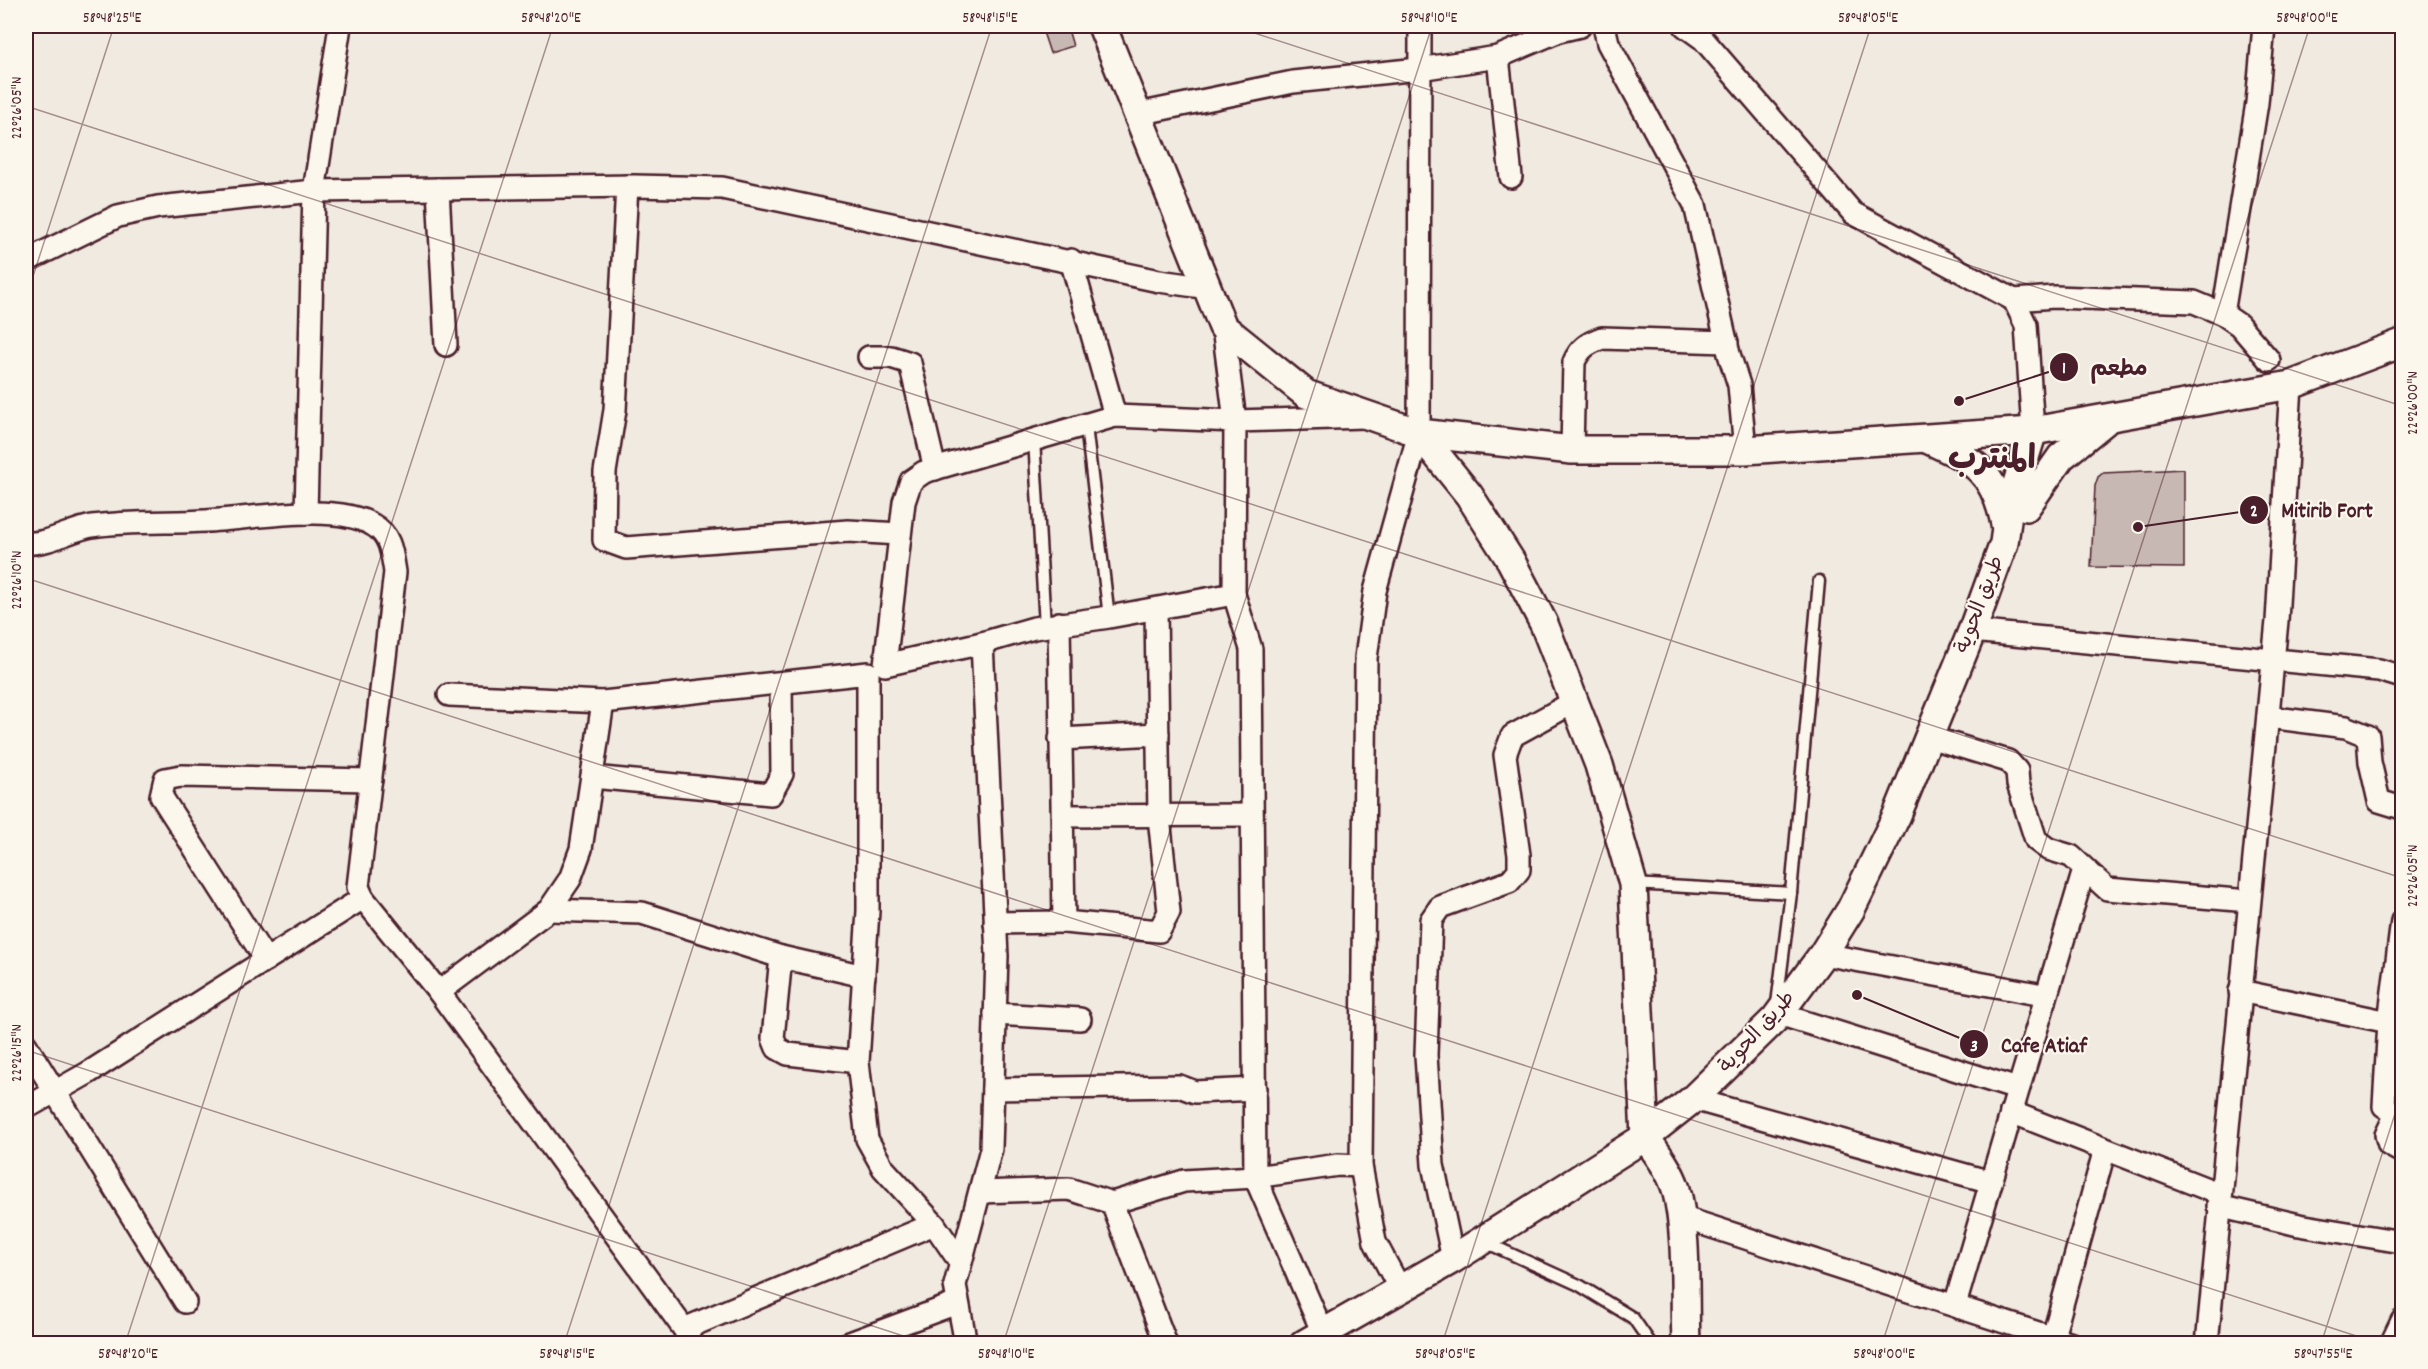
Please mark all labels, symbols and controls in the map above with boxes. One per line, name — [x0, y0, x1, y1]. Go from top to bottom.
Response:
text: 58°48'25"E — [83, 8, 141, 30]
text: 58°48'20"E — [521, 8, 581, 30]
text: 58°48'15"E — [962, 8, 1018, 30]
text: 58°48'10"E — [1401, 8, 1457, 30]
text: 58°48'05"E — [1838, 8, 1898, 30]
text: 58°48'00"E — [2276, 8, 2338, 30]
text: 22°26'05"N — [7, 77, 29, 139]
callout: مطعم — [2049, 347, 2160, 387]
text: مطعم — [2091, 355, 2147, 386]
text: 1 — [2062, 357, 2066, 382]
text: 22°26'00"N — [2403, 371, 2425, 435]
district label: المنترب — [1948, 438, 2036, 485]
callout: Mitirib Fort — [2239, 490, 2385, 530]
text: Mitirib Fort — [2281, 497, 2374, 528]
text: 2 — [2250, 500, 2258, 525]
text: 22°26'10"N — [7, 551, 29, 610]
street label: طريق الحوية — [1949, 552, 2013, 658]
text: 22°26'05"N — [2403, 845, 2425, 907]
street label: طريق الحوية — [1713, 985, 1803, 1081]
text: 22°26'15"N — [7, 1024, 29, 1082]
callout: Cafe Atiaf — [1959, 1024, 2099, 1064]
text: Cafe Atiaf — [2001, 1032, 2088, 1063]
text: 3 — [1970, 1035, 1978, 1060]
text: 58°48'20"E — [98, 1344, 158, 1366]
text: 58°48'15"E — [539, 1344, 595, 1366]
text: 58°48'10"E — [978, 1344, 1034, 1366]
text: 58°48'05"E — [1415, 1344, 1475, 1366]
text: 58°48'00"E — [1853, 1344, 1915, 1366]
text: 58°47'55"E — [2294, 1344, 2353, 1366]

